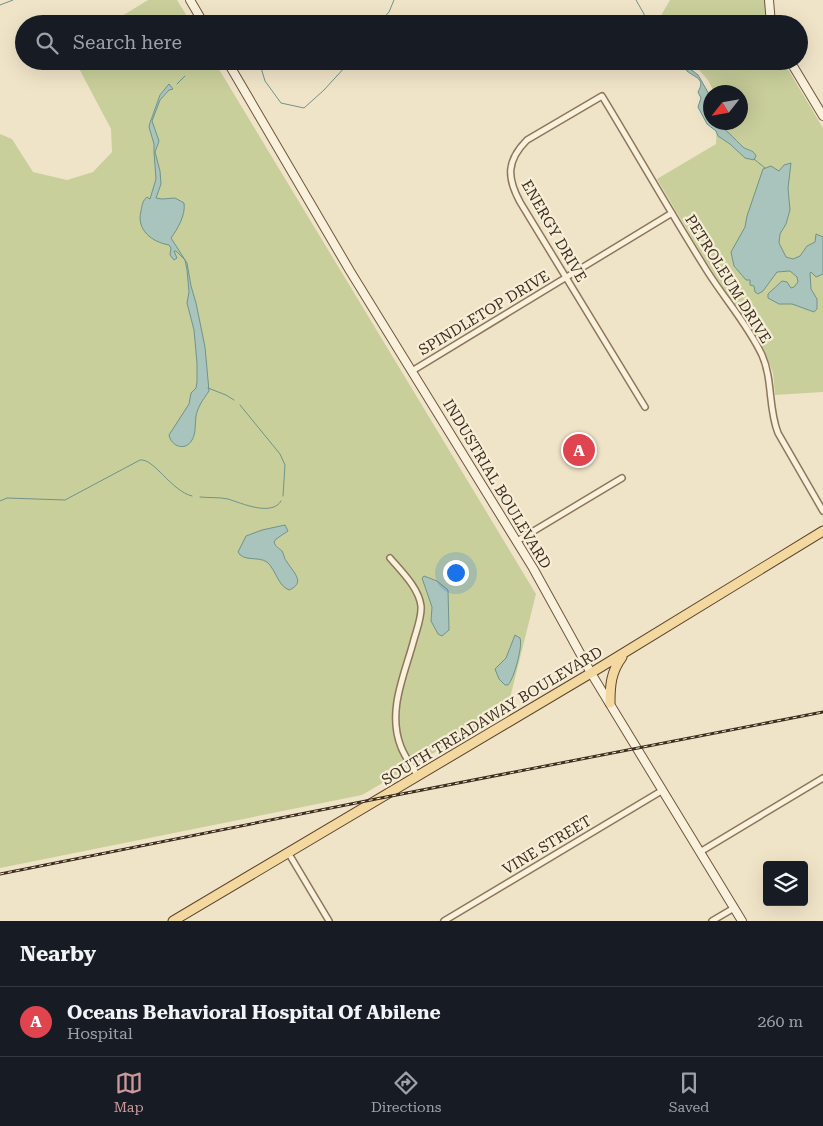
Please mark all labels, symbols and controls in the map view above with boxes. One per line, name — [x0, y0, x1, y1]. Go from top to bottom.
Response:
search box — [15, 15, 808, 70]
icon: search — [33, 29, 61, 57]
text: Search here — [73, 31, 182, 54]
north arrow — [703, 85, 748, 130]
street label: ENERGY DRIVE — [517, 177, 591, 285]
street label: PETROLEUM DRIVE — [681, 211, 775, 347]
street label: SPINDLETOP DRIVE — [415, 267, 553, 359]
street label: INDUSTRIAL BOULEVARD — [439, 396, 555, 572]
pin: A — [563, 431, 595, 469]
your location — [443, 560, 469, 586]
street label: SOUTH TREADAWAY BOULEVARD — [378, 643, 606, 789]
street label: VINE STREET — [499, 811, 595, 879]
map controls — [763, 861, 808, 906]
button: layers — [763, 861, 808, 906]
text: Nearby — [20, 942, 96, 966]
text: Oceans Behavioral Hospital Of Abilene — [67, 1001, 441, 1024]
text: A — [30, 1012, 42, 1031]
text: 260 m — [757, 1012, 803, 1031]
text: Hospital — [67, 1024, 133, 1043]
tab: Map — [114, 1069, 144, 1115]
tab: Directions — [371, 1069, 441, 1115]
tab: Saved — [669, 1069, 709, 1115]

